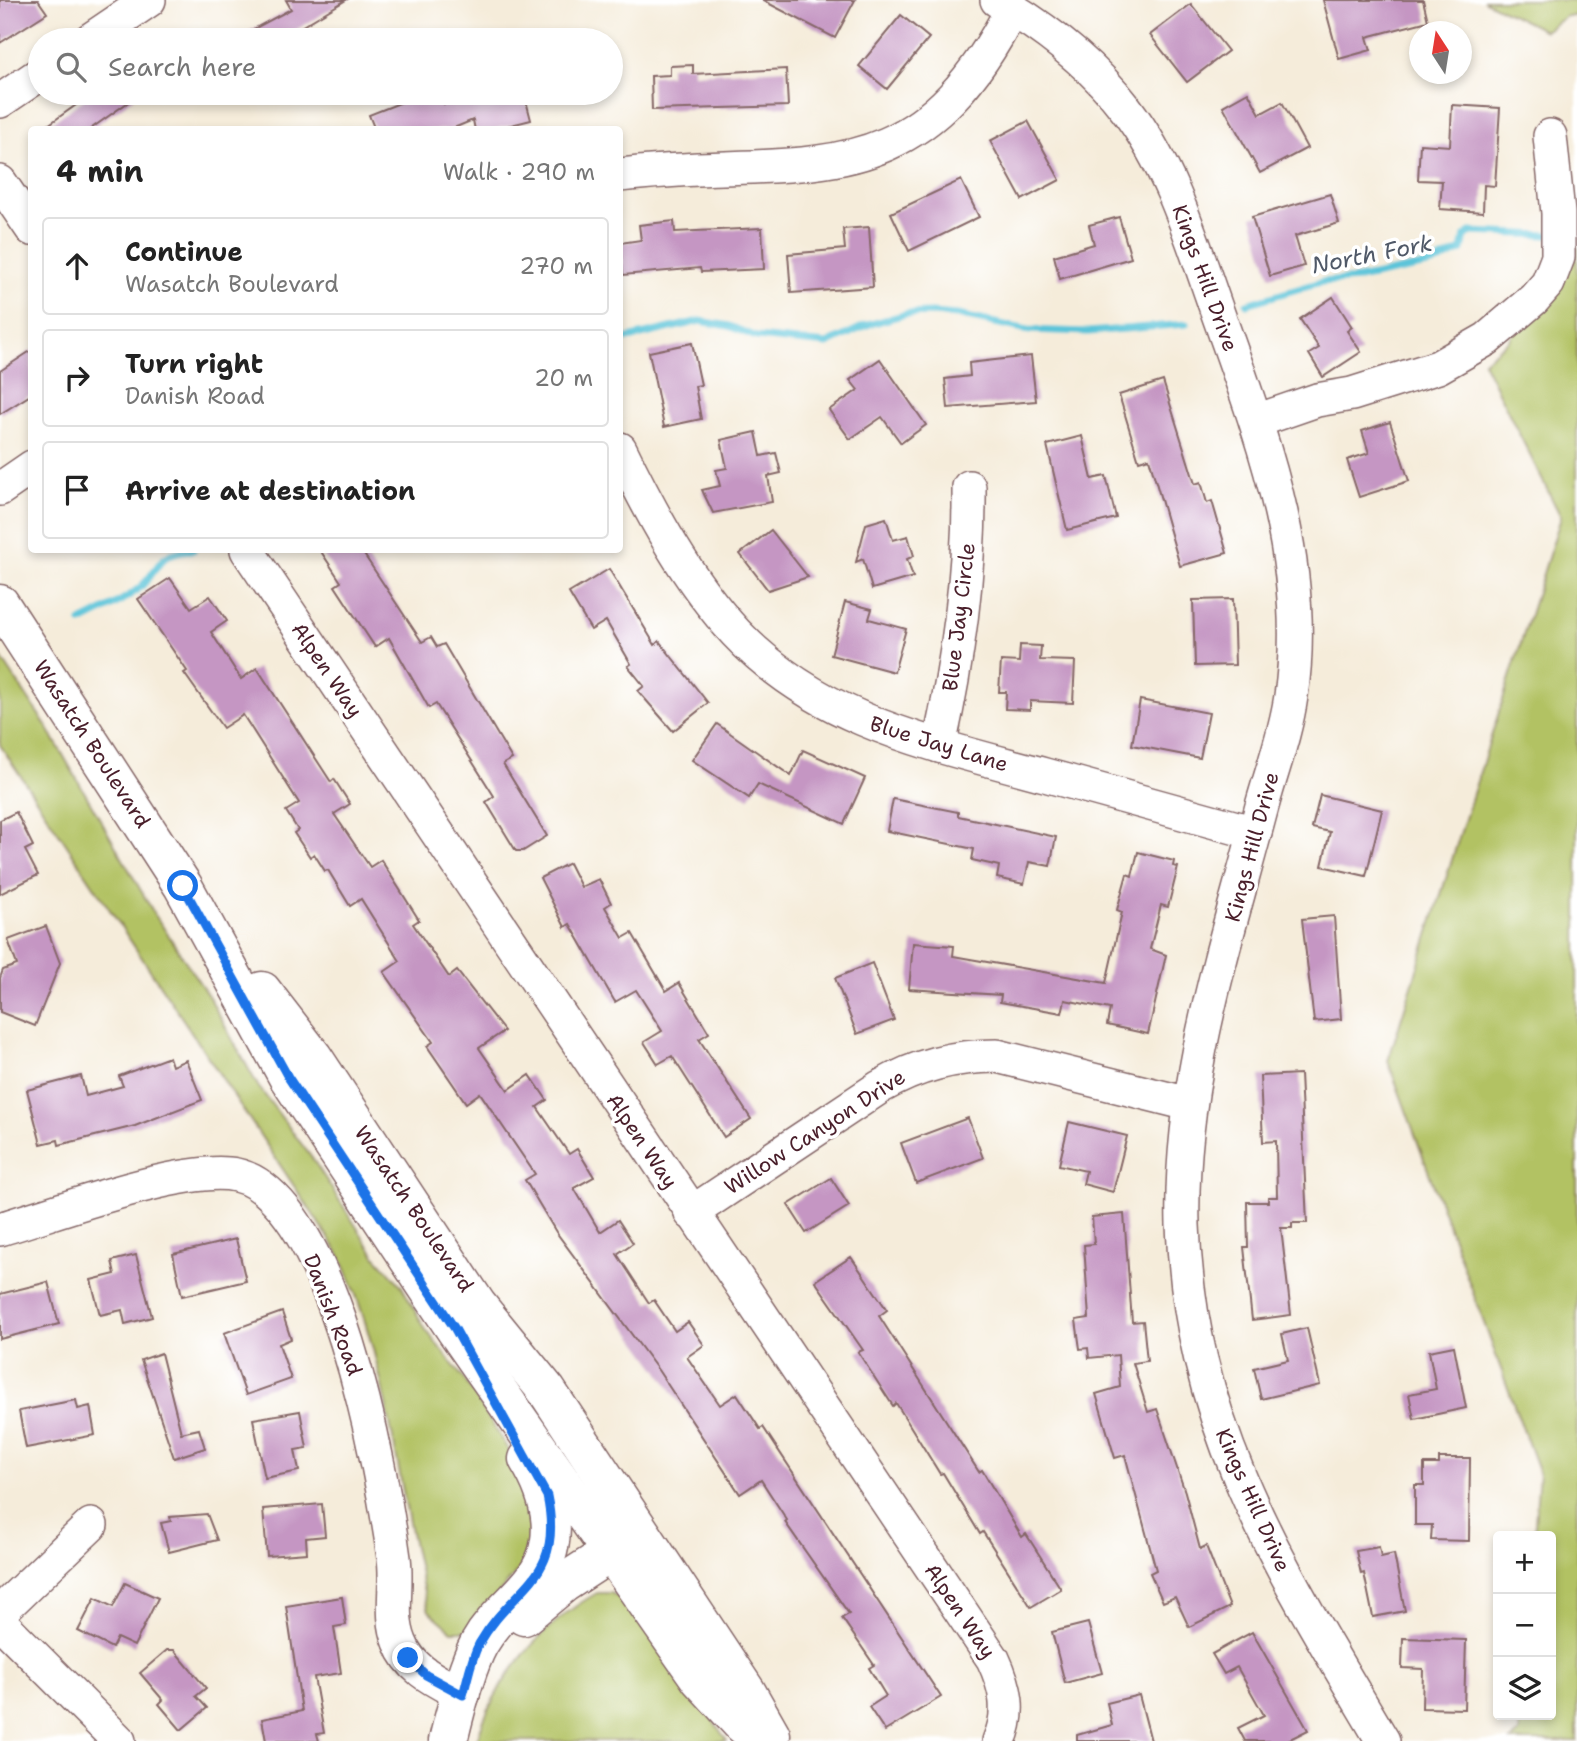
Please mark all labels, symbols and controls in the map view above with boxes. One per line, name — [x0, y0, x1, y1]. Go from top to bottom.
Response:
north arrow — [1409, 21, 1472, 84]
search box — [28, 28, 623, 105]
icon: search — [52, 48, 90, 86]
text: Search here — [108, 49, 257, 84]
text: 4 min — [56, 151, 143, 192]
text: Walk · 290 m — [443, 157, 595, 187]
street label: Kings Hill Drive — [1165, 201, 1245, 355]
water label: North Fork — [1309, 228, 1435, 280]
text: Continue — [125, 234, 243, 269]
icon: ahead — [58, 247, 96, 285]
text: 270 m — [519, 251, 593, 281]
text: Wasatch Boulevard — [125, 269, 339, 299]
text: Turn right — [125, 346, 263, 381]
icon: right — [58, 359, 96, 397]
text: 20 m — [534, 363, 593, 393]
text: Danish Road — [125, 381, 265, 411]
icon: arrive — [58, 471, 96, 509]
text: Arrive at destination — [125, 473, 415, 508]
street label: Blue Jay Circle — [936, 541, 982, 693]
street label: Alpen Way — [285, 617, 369, 723]
street label: Wasatch Boulevard — [27, 655, 157, 833]
street label: Blue Jay Lane — [866, 710, 1012, 778]
street label: Kings Hill Drive — [1219, 769, 1285, 925]
route start — [167, 870, 198, 901]
street label: Willow Canyon Drive — [719, 1063, 911, 1201]
street label: Alpen Way — [600, 1088, 684, 1194]
street label: Wasatch Boulevard — [348, 1120, 480, 1298]
street label: Danish Road — [297, 1250, 369, 1380]
street label: Kings Hill Drive — [1209, 1424, 1297, 1576]
map controls — [1493, 1531, 1556, 1720]
button: + — [1493, 1531, 1556, 1594]
street label: Alpen Way — [918, 1558, 1002, 1664]
button: − — [1493, 1594, 1556, 1657]
route end — [392, 1642, 423, 1673]
button: layers — [1493, 1657, 1556, 1720]

